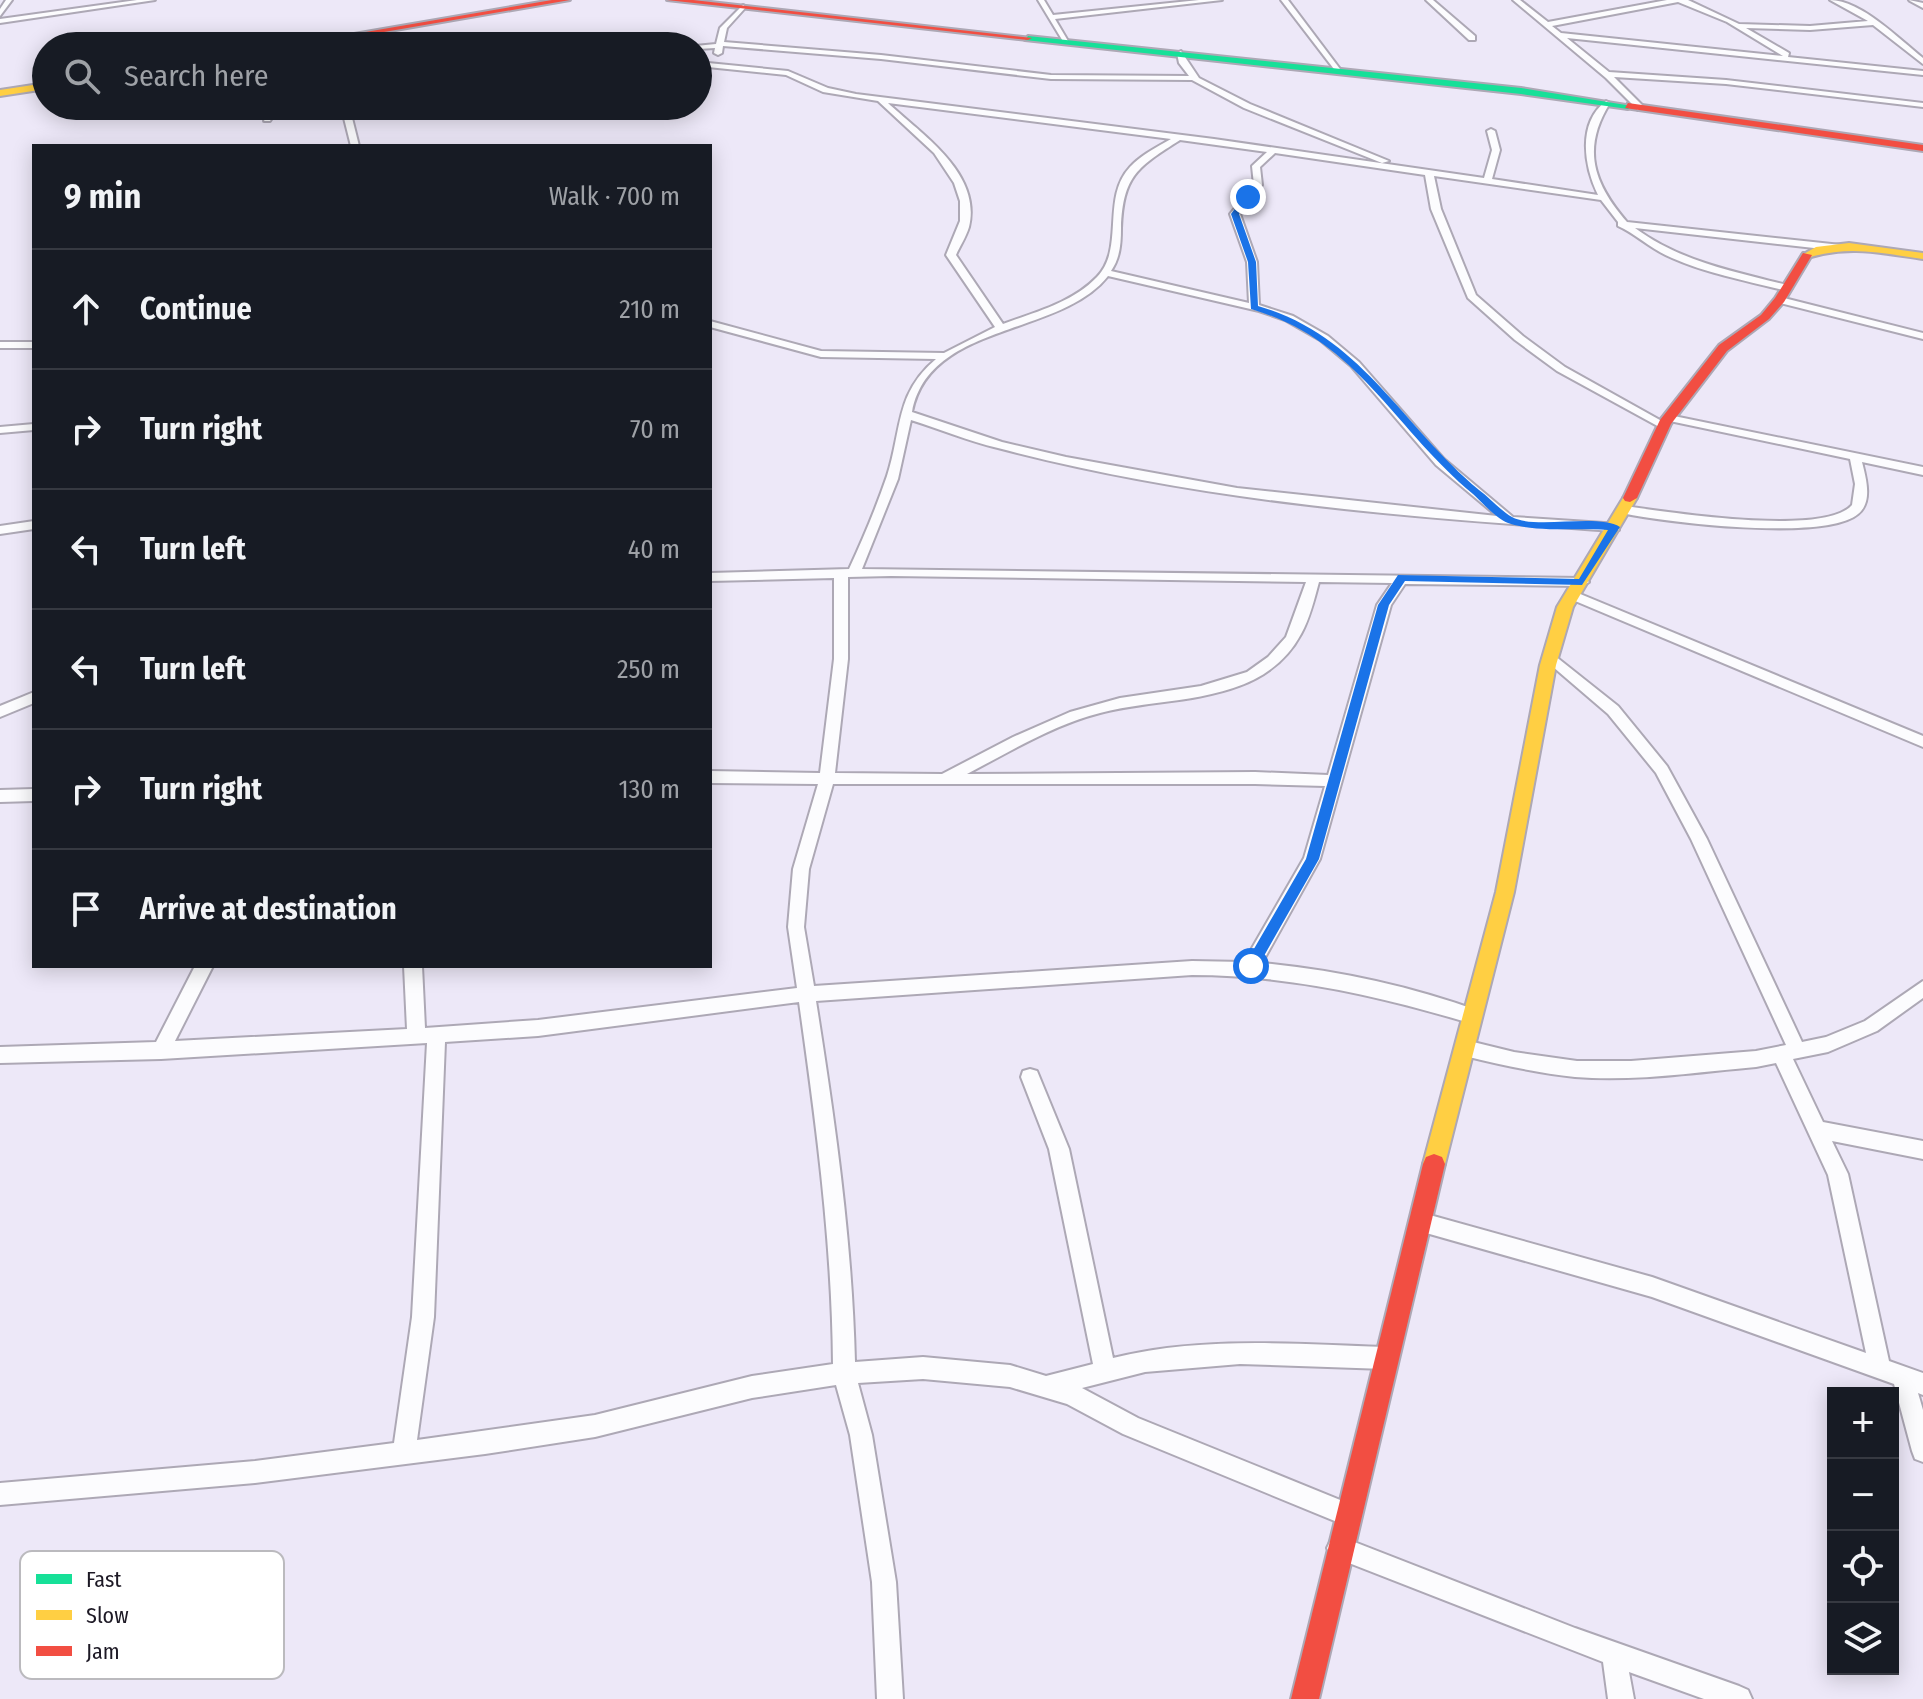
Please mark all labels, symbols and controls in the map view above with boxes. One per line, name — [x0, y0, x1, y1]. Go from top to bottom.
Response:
search box — [32, 32, 712, 120]
icon: search — [60, 54, 104, 98]
text: Search here — [124, 58, 269, 94]
text: 9 min — [64, 176, 141, 217]
route end — [1230, 179, 1266, 215]
text: Walk · 700 m — [549, 181, 680, 212]
icon: ahead — [64, 287, 108, 331]
text: Continue — [140, 291, 252, 327]
text: 210 m — [619, 294, 680, 325]
icon: right — [64, 407, 108, 451]
text: Turn right — [140, 411, 262, 447]
text: 70 m — [630, 414, 680, 445]
icon: left — [64, 527, 108, 571]
text: Turn left — [140, 531, 246, 567]
text: 40 m — [628, 534, 680, 565]
icon: left — [64, 647, 108, 691]
text: Turn left — [140, 651, 246, 687]
text: 250 m — [617, 654, 680, 685]
icon: right — [64, 767, 108, 811]
text: Turn right — [140, 771, 262, 807]
text: 130 m — [618, 774, 680, 805]
icon: arrive — [64, 887, 108, 931]
text: Arrive at destination — [140, 891, 397, 927]
route start — [1233, 948, 1269, 984]
map controls — [1827, 1387, 1899, 1675]
button: + — [1827, 1387, 1899, 1459]
button: − — [1827, 1459, 1899, 1531]
button: locate — [1827, 1531, 1899, 1603]
legend — [20, 1551, 284, 1679]
text: Fast — [86, 1566, 122, 1593]
text: Slow — [86, 1602, 129, 1629]
button: layers — [1827, 1603, 1899, 1675]
text: Jam — [86, 1638, 120, 1665]

